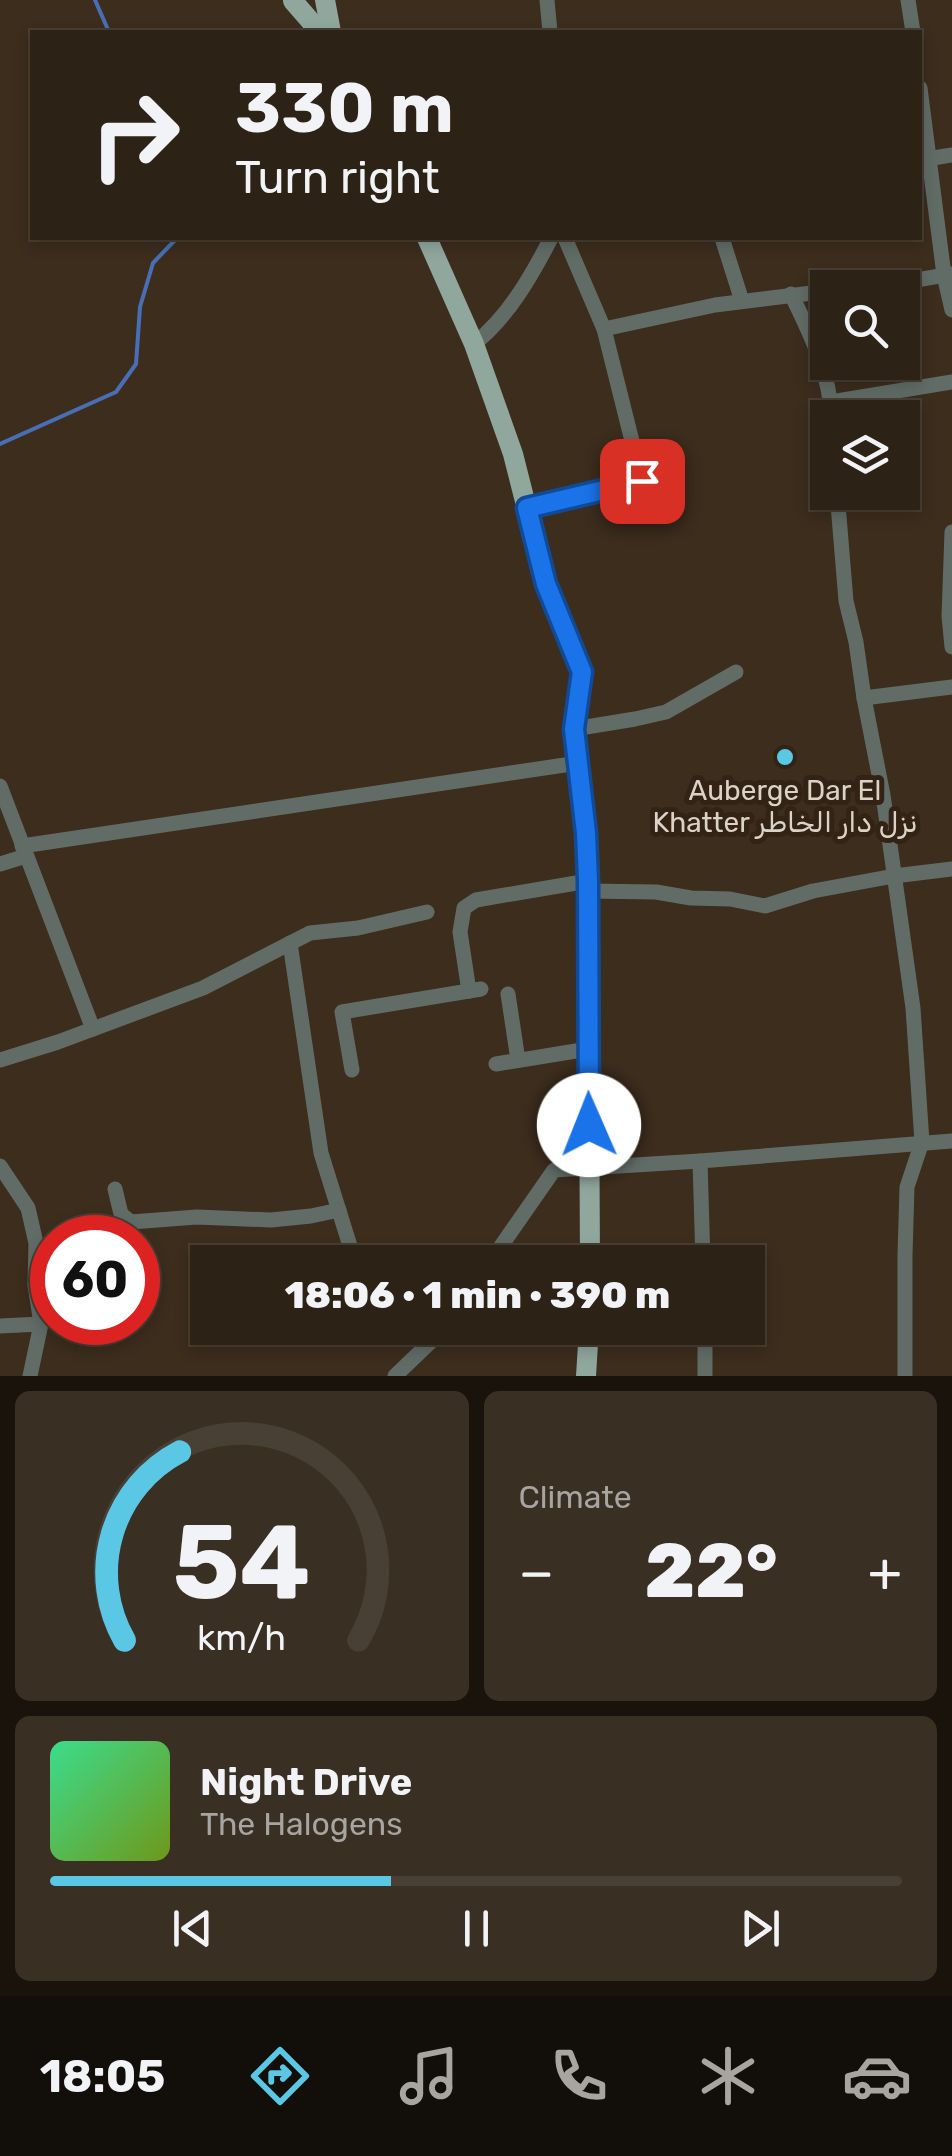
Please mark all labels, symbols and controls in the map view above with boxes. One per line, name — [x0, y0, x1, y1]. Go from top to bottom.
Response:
text: 330 m — [235, 67, 454, 150]
icon: right — [70, 70, 200, 200]
text: Turn right — [235, 151, 439, 204]
map controls — [810, 270, 920, 510]
button: search — [810, 270, 920, 380]
button: layers — [810, 400, 920, 510]
pin — [600, 439, 685, 524]
icon: arrive — [615, 454, 670, 509]
marker: Auberge Dar El Khatter نزل دار الخاطر — [774, 746, 796, 768]
place label: Auberge Dar El Khatter نزل دار الخاطر — [652, 774, 918, 839]
position arrow — [537, 1073, 641, 1177]
speed limit sign: 60 — [30, 1215, 160, 1345]
text: 18:06 · 1 min · 390 m — [285, 1272, 670, 1318]
text: Climate — [519, 1478, 632, 1516]
text: 54 — [173, 1501, 311, 1624]
text: 22° — [644, 1527, 778, 1616]
text: − — [519, 1540, 554, 1605]
text: + — [868, 1540, 902, 1605]
text: km/h — [197, 1617, 286, 1659]
text: Night Drive — [200, 1759, 412, 1805]
text: The Halogens — [200, 1805, 403, 1843]
icon: previous — [165, 1901, 220, 1956]
icon: pause — [449, 1901, 504, 1956]
icon: next — [733, 1901, 788, 1956]
icon: directions — [245, 2041, 315, 2111]
icon: music — [394, 2041, 464, 2111]
icon: phone — [544, 2041, 614, 2111]
icon: climate — [693, 2041, 763, 2111]
icon: car — [842, 2041, 912, 2111]
text: 18:05 — [40, 2050, 165, 2103]

